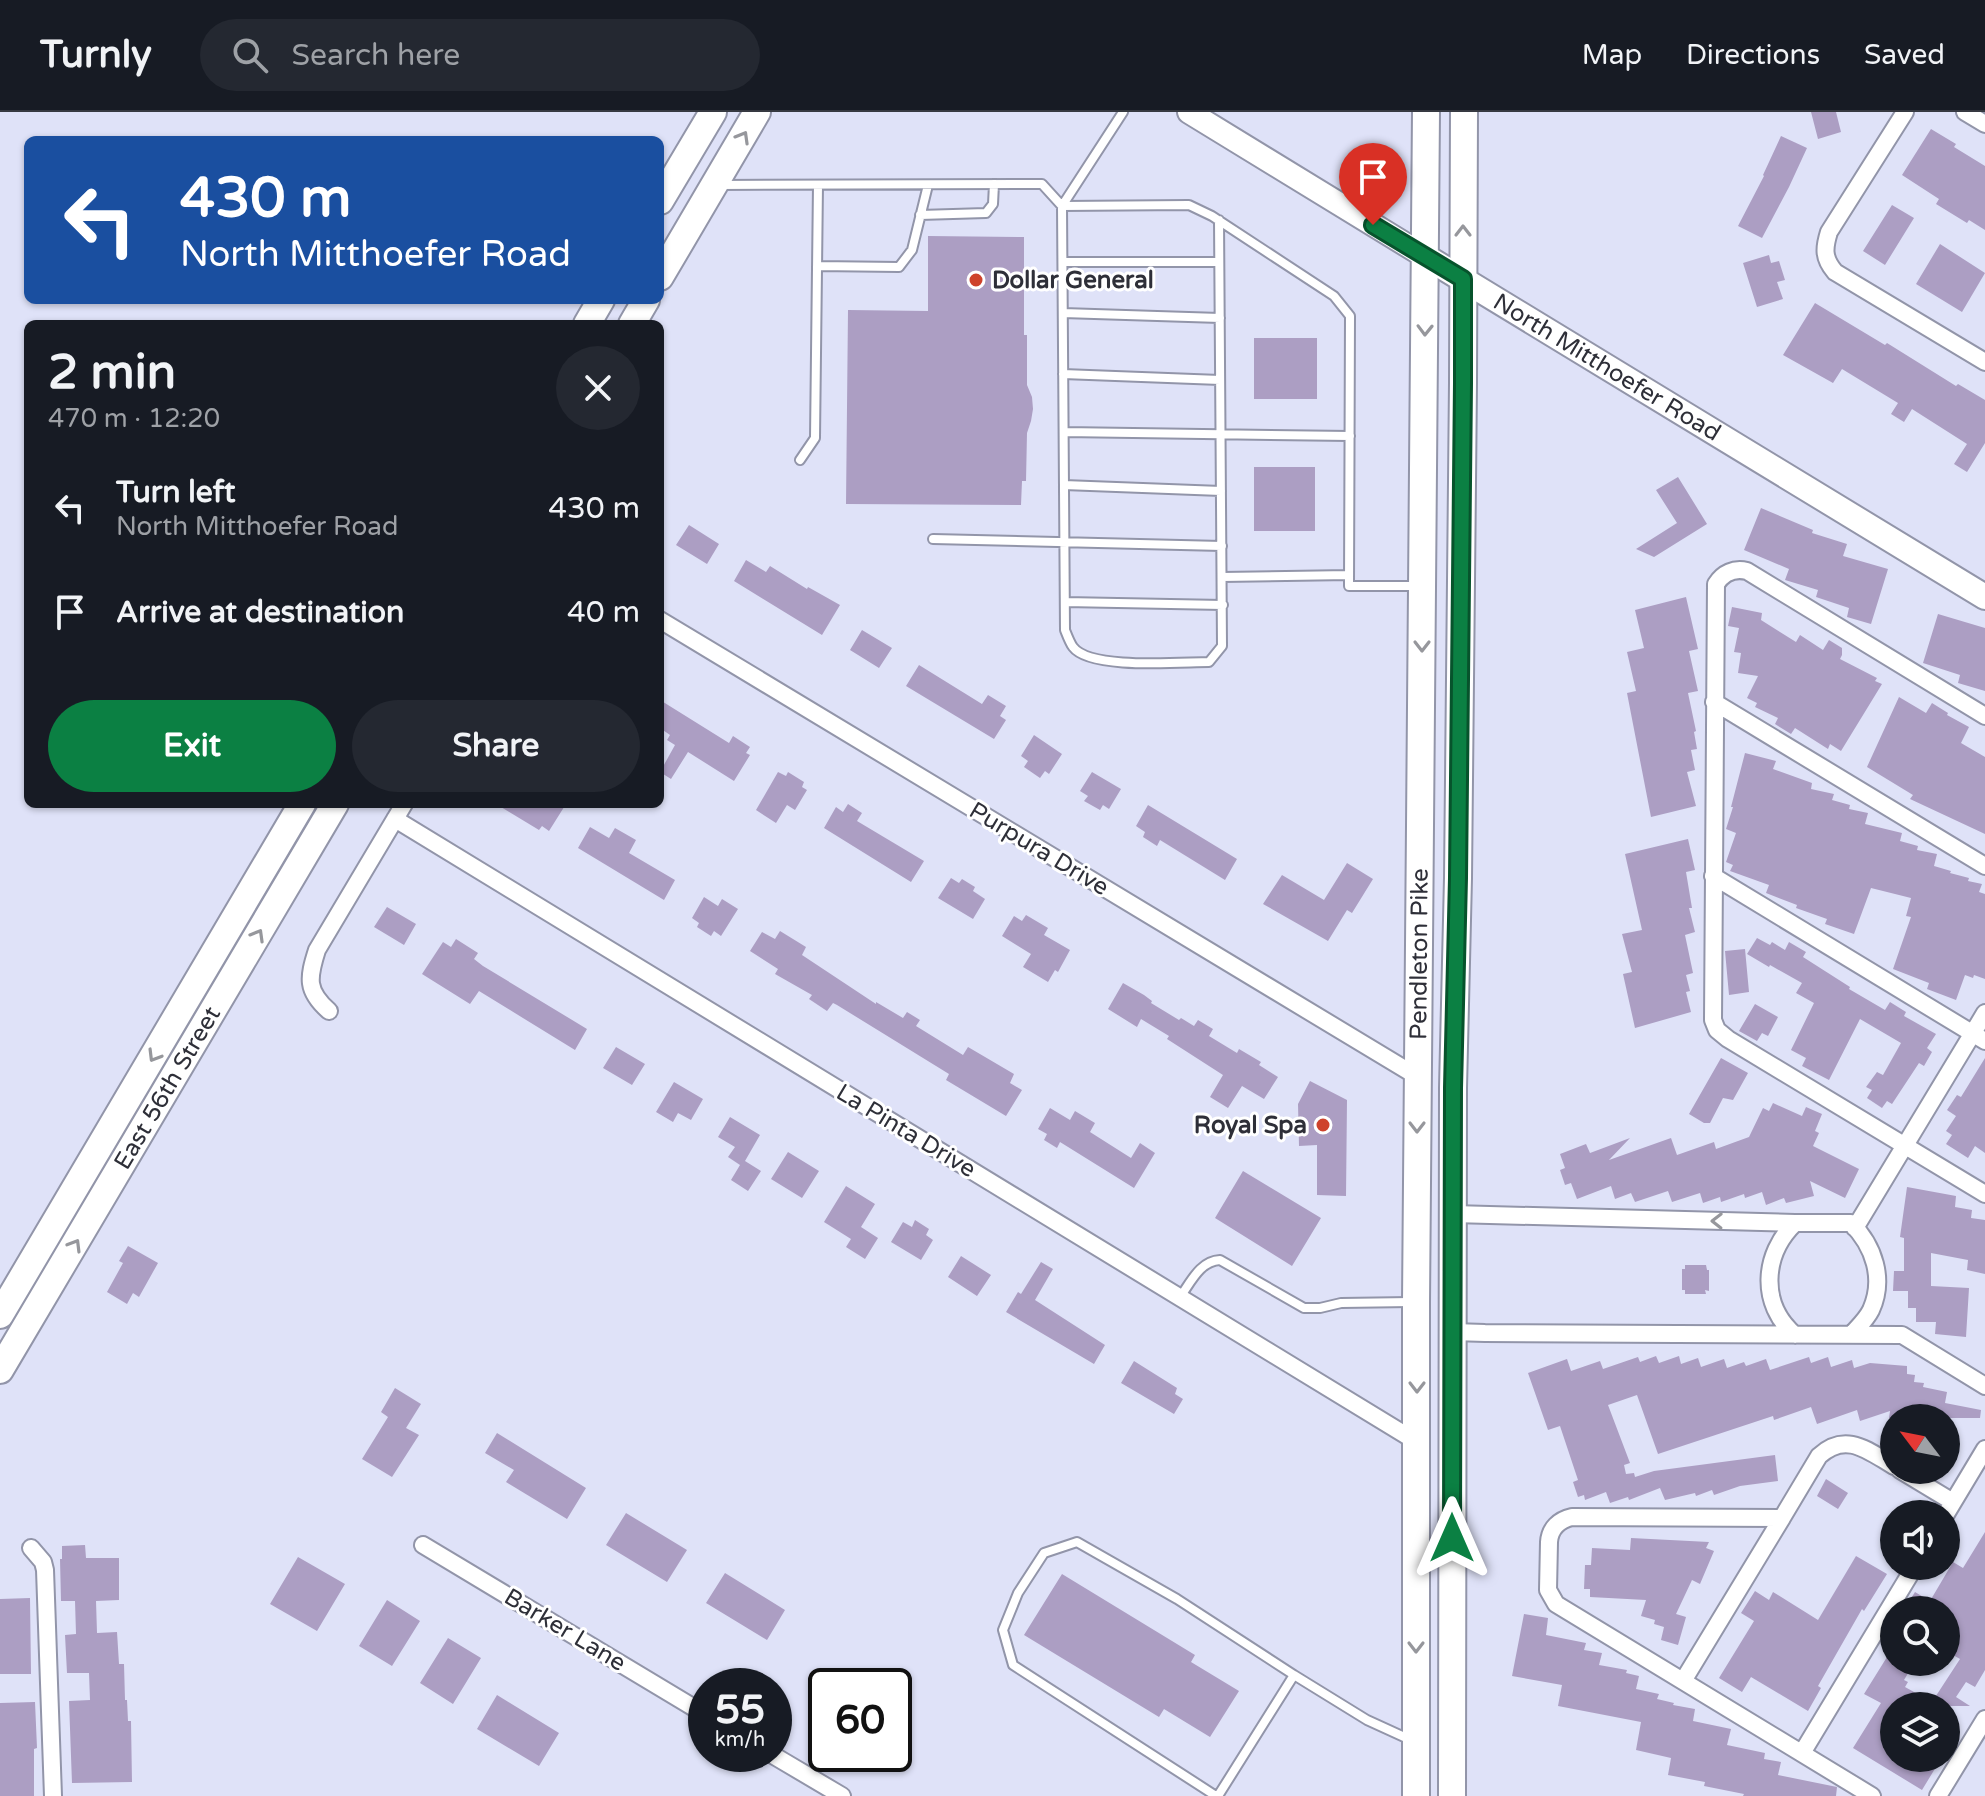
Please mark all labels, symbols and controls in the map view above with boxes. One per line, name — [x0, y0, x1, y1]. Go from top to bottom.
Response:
search box — [200, 19, 760, 91]
text: Turnly — [40, 32, 152, 78]
icon: search — [228, 33, 272, 77]
text: Search here — [292, 37, 460, 74]
text: Map — [1582, 38, 1642, 72]
text: Directions — [1686, 38, 1820, 72]
text: Saved — [1864, 38, 1945, 72]
one-way arrow — [733, 131, 748, 146]
pin — [1339, 143, 1407, 225]
icon: arrive — [1351, 155, 1395, 199]
text: 430 m — [180, 165, 351, 232]
icon: left — [48, 168, 152, 272]
one-way arrow — [1454, 224, 1472, 237]
text: North Mitthoefer Road — [180, 233, 571, 276]
place label: Dollar General — [992, 266, 1154, 295]
marker: Dollar General — [967, 271, 985, 289]
street label: North Mitthoefer Road — [1488, 287, 1726, 447]
one-way arrow — [1416, 324, 1434, 337]
text: 2 min — [48, 344, 176, 402]
button: close — [556, 346, 640, 430]
text: 470 m · 12:20 — [48, 403, 220, 434]
text: Turn left — [116, 474, 235, 511]
icon: left — [48, 486, 92, 530]
text: 430 m — [548, 490, 640, 527]
text: North Mitthoefer Road — [116, 511, 398, 542]
icon: arrive — [48, 590, 92, 634]
text: Arrive at destination — [116, 594, 404, 631]
text: 40 m — [567, 594, 640, 631]
one-way arrow — [1414, 640, 1431, 653]
button: Exit — [48, 700, 336, 792]
button: Share — [352, 700, 640, 792]
street label: Purpura Drive — [964, 796, 1114, 902]
street label: Pendleton Pike — [1404, 868, 1434, 1040]
one-way arrow — [248, 929, 263, 944]
street label: East 56th Street — [108, 1001, 226, 1174]
one-way arrow — [149, 1048, 164, 1062]
street label: La Pinta Drive — [831, 1078, 981, 1184]
place label: Royal Spa — [1194, 1111, 1307, 1140]
marker: Royal Spa — [1314, 1116, 1332, 1134]
one-way arrow — [1409, 1121, 1426, 1134]
one-way arrow — [1710, 1212, 1723, 1230]
one-way arrow — [65, 1239, 81, 1254]
one-way arrow — [1408, 1381, 1426, 1394]
north arrow — [1880, 1404, 1960, 1484]
map controls — [1880, 1404, 1960, 1772]
position arrow — [1410, 1496, 1494, 1580]
button: sound — [1880, 1500, 1960, 1580]
street label: Barker Lane — [499, 1582, 631, 1678]
button: search — [1880, 1596, 1960, 1676]
one-way arrow — [1407, 1641, 1425, 1654]
speed limit sign: 60 — [808, 1668, 912, 1772]
text: 55 — [715, 1686, 765, 1734]
button: layers — [1880, 1692, 1960, 1772]
text: km/h — [715, 1728, 765, 1752]

